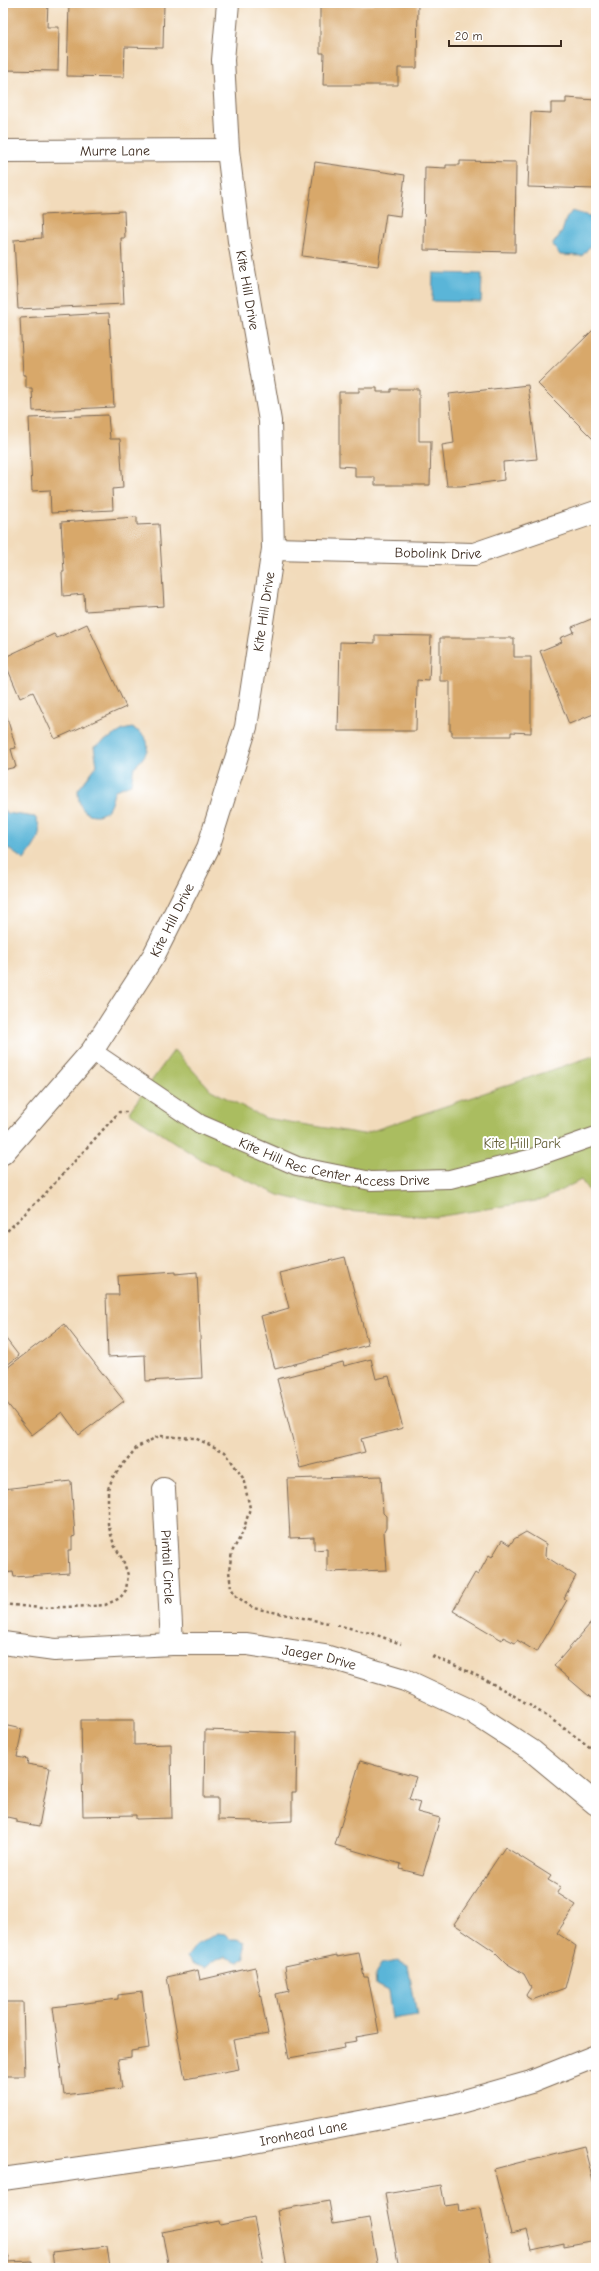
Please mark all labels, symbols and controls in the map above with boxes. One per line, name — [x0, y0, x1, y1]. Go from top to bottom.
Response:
scale bar — [449, 22, 561, 48]
text: 20 m — [455, 29, 483, 43]
street label: Murre Lane — [80, 142, 150, 160]
street label: Kite Hill Drive — [232, 249, 263, 331]
street label: Bobolink Drive — [394, 544, 484, 563]
street label: Kite Hill Drive — [250, 571, 278, 653]
street label: Kite Hill Drive — [146, 880, 198, 960]
street label: Kite Hill Rec Center Access Drive — [236, 1134, 430, 1190]
park label: Kite Hill Park — [483, 1135, 561, 1152]
street label: Pintail Circle — [157, 1529, 178, 1604]
street label: Jaeger Drive — [281, 1642, 358, 1674]
street label: Ironhead Lane — [258, 2117, 349, 2150]

